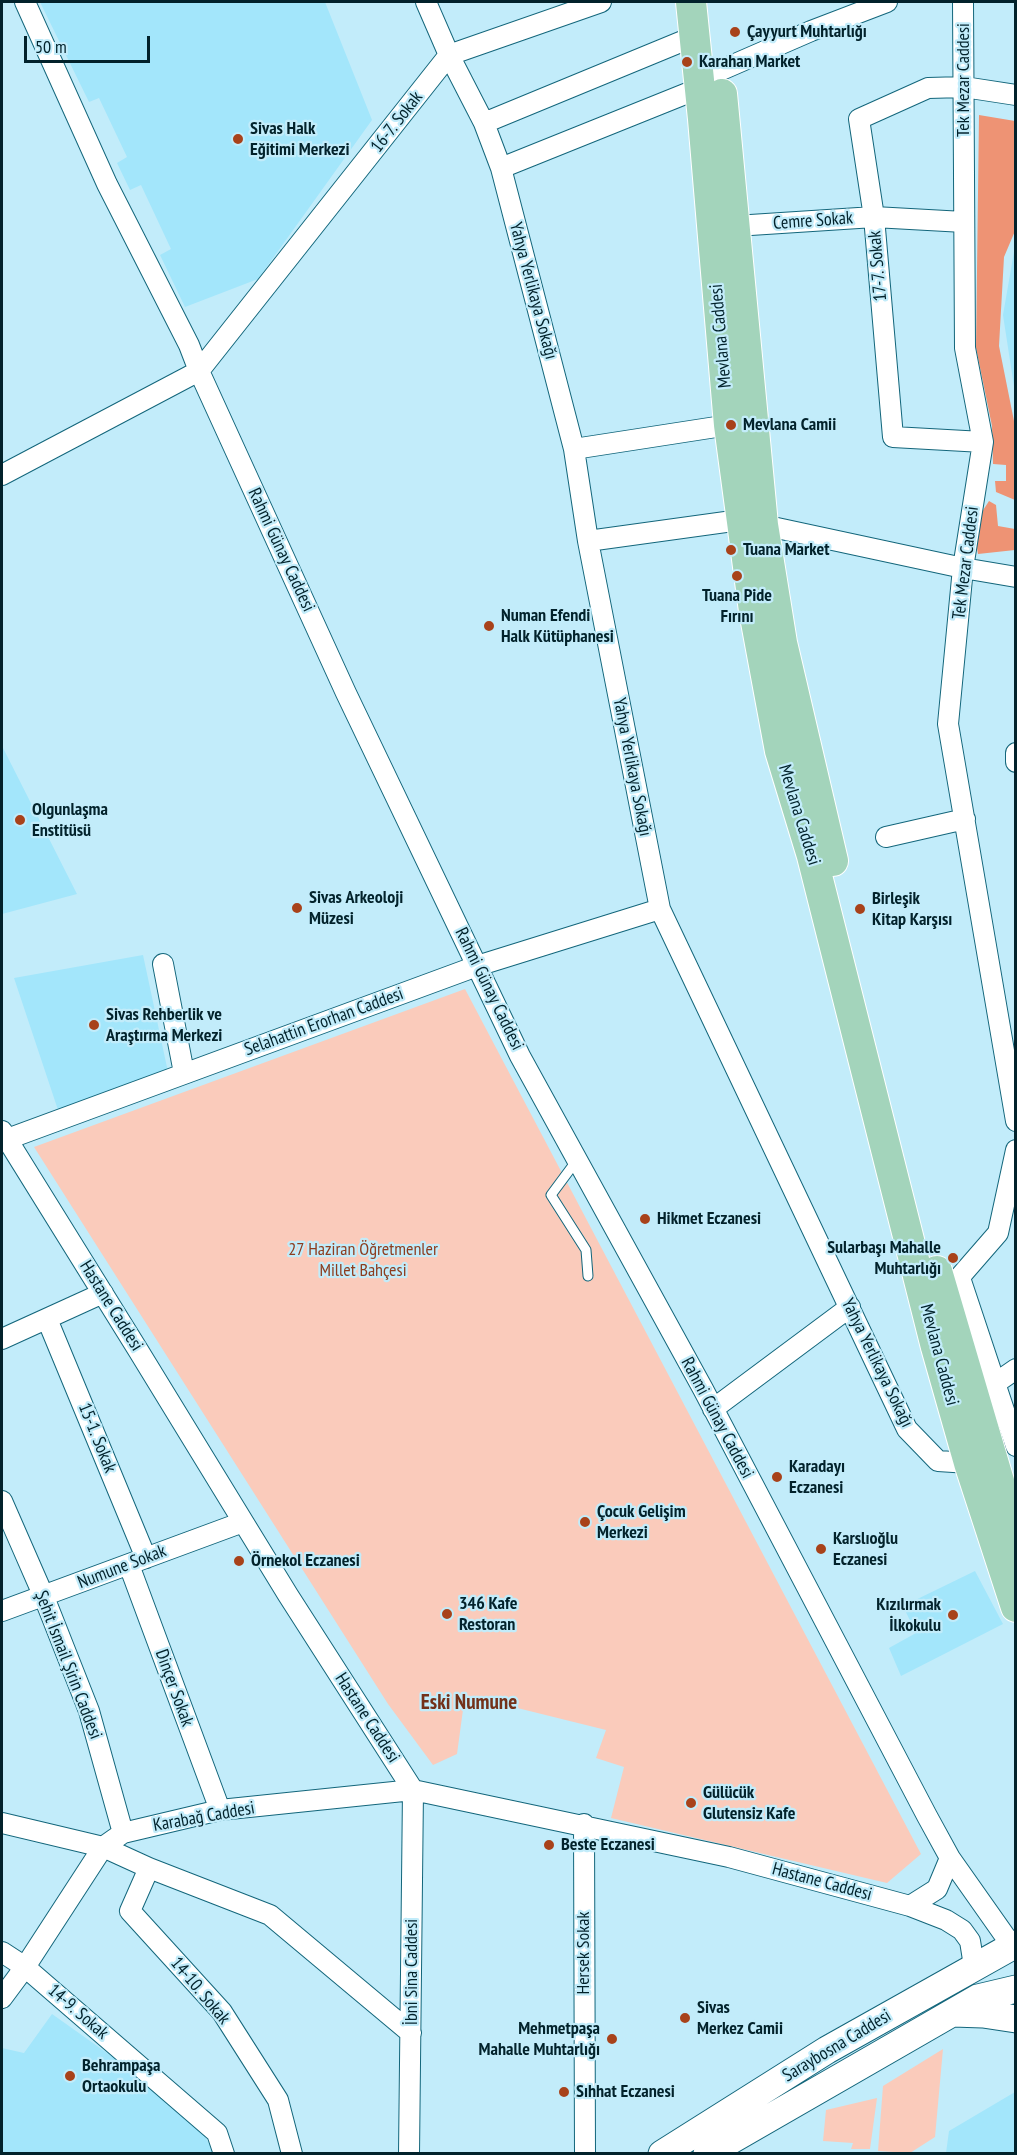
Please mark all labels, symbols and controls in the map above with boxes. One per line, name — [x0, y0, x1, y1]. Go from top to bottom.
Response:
place label: Çayyurt Muhtarlığı — [747, 21, 867, 43]
street label: Tek Mezar Caddesi — [953, 23, 975, 137]
scale bar — [27, 24, 153, 62]
marker: Çayyurt Muhtarlığı — [728, 25, 742, 39]
text: 50 m — [35, 35, 67, 58]
place label: Karahan Market — [699, 51, 800, 73]
marker: Karahan Market — [680, 55, 694, 69]
street label: 16-7. Sokak — [366, 87, 428, 157]
place label: Sivas Halk Eğitimi Merkezi — [250, 118, 350, 160]
marker: Sivas Halk Eğitimi Merkezi — [231, 132, 245, 146]
street label: Cemre Sokak — [772, 207, 854, 235]
street label: Yahya Yerlikaya Sokağı — [504, 220, 562, 362]
street label: 17-7. Sokak — [864, 230, 892, 302]
street label: Mevlana Caddesi — [706, 283, 736, 389]
place label: Mevlana Camii — [743, 414, 836, 436]
marker: Mevlana Camii — [724, 418, 738, 432]
street label: Rahmi Günay Caddesi — [243, 485, 319, 615]
street label: Tek Mezar Caddesi — [948, 505, 984, 621]
place label: Tuana Market — [743, 539, 829, 561]
marker: Tuana Market — [724, 543, 738, 557]
marker: Tuana Pide Fırını — [730, 569, 744, 583]
place label: Tuana Pide Fırını — [702, 585, 772, 628]
place label: Numan Efendi Halk Kütüphanesi — [501, 605, 614, 648]
marker: Numan Efendi Halk Kütüphanesi — [482, 619, 496, 633]
street label: Yahya Yerlikaya Sokağı — [608, 696, 656, 838]
street label: Mevlana Caddesi — [773, 762, 825, 868]
place label: Olgunlaşma Enstitüsü — [32, 799, 108, 842]
marker: Olgunlaşma Enstitüsü — [13, 813, 27, 827]
place label: Sivas Arkeoloji Müzesi — [309, 887, 403, 930]
place label: Birleşik Kitap Karşısı — [872, 888, 952, 930]
marker: Sivas Arkeoloji Müzesi — [290, 901, 304, 915]
marker: Birleşik Kitap Karşısı — [853, 902, 867, 916]
street label: Rahmi Günay Caddesi — [450, 924, 528, 1054]
street label: Selahattin Erorhan Caddesi — [242, 983, 406, 1061]
place label: Sivas Rehberlik ve Araştırma Merkezi — [106, 1004, 222, 1046]
marker: Sivas Rehberlik ve Araştırma Merkezi — [87, 1018, 101, 1032]
place label: Hikmet Eczanesi — [657, 1208, 761, 1230]
marker: Hikmet Eczanesi — [638, 1212, 652, 1226]
place label: Sularbaşı Mahalle Muhtarlığı — [827, 1237, 941, 1280]
park label: 27 Haziran Öğretmenler Millet Bahçesi — [288, 1239, 438, 1282]
marker: Sularbaşı Mahalle Muhtarlığı — [946, 1251, 960, 1265]
street label: Hastane Caddesi — [75, 1257, 147, 1355]
street label: Yahya Yerlikaya Sokağı — [836, 1295, 918, 1431]
street label: Mevlana Caddesi — [915, 1302, 963, 1408]
street label: Rahmi Günay Caddesi — [676, 1354, 758, 1482]
street label: 15-1. Sokak — [73, 1400, 121, 1476]
place label: Karadayı Eczanesi — [789, 1456, 845, 1498]
marker: Karadayı Eczanesi — [770, 1470, 784, 1484]
place label: Çocuk Gelişim Merkezi — [597, 1501, 686, 1544]
marker: Çocuk Gelişim Merkezi — [578, 1515, 592, 1529]
place label: Karslıoğlu Eczanesi — [833, 1528, 898, 1570]
street label: Numune Sokak — [75, 1540, 169, 1594]
marker: Karslıoğlu Eczanesi — [814, 1542, 828, 1556]
place label: Örnekol Eczanesi — [251, 1550, 360, 1572]
marker: Örnekol Eczanesi — [232, 1554, 246, 1568]
street label: Şehit İsmail Şirin Caddesi — [30, 1588, 106, 1742]
place label: 346 Kafe Restoran — [459, 1593, 518, 1636]
place label: Kızılırmak İlkokulu — [876, 1594, 941, 1636]
marker: 346 Kafe Restoran — [440, 1607, 454, 1621]
marker: Kızılırmak İlkokulu — [946, 1608, 960, 1622]
street label: Dinçer Sokak — [150, 1647, 198, 1729]
street label: Hastane Caddesi — [330, 1669, 404, 1767]
district label: Eski Numune — [421, 1690, 517, 1716]
place label: Gülücük Glutensiz Kafe — [703, 1782, 795, 1824]
marker: Gülücük Glutensiz Kafe — [684, 1796, 698, 1810]
street label: Karabağ Caddesi — [152, 1797, 256, 1837]
place label: Beste Eczanesi — [561, 1834, 655, 1856]
marker: Beste Eczanesi — [542, 1838, 556, 1852]
street label: Hastane Caddesi — [770, 1858, 874, 1906]
street label: Hersek Sokak — [573, 1912, 595, 1994]
street label: İbni Sina Caddesi — [401, 1919, 423, 2025]
street label: 14-10. Sokak — [166, 1953, 234, 2029]
street label: 14-9. Sokak — [43, 1980, 113, 2044]
place label: Sivas Merkez Camii — [697, 1997, 783, 2040]
street label: Saraybosna Caddesi — [779, 2005, 895, 2087]
marker: Sivas Merkez Camii — [678, 2011, 692, 2025]
place label: Mehmetpaşa Mahalle Muhtarlığı — [479, 2018, 600, 2060]
marker: Mehmetpaşa Mahalle Muhtarlığı — [605, 2032, 619, 2046]
place label: Behrampaşa Ortaokulu — [82, 2055, 160, 2098]
marker: Behrampaşa Ortaokulu — [63, 2069, 77, 2083]
place label: Sıhhat Eczanesi — [576, 2081, 675, 2103]
marker: Sıhhat Eczanesi — [557, 2085, 571, 2099]

